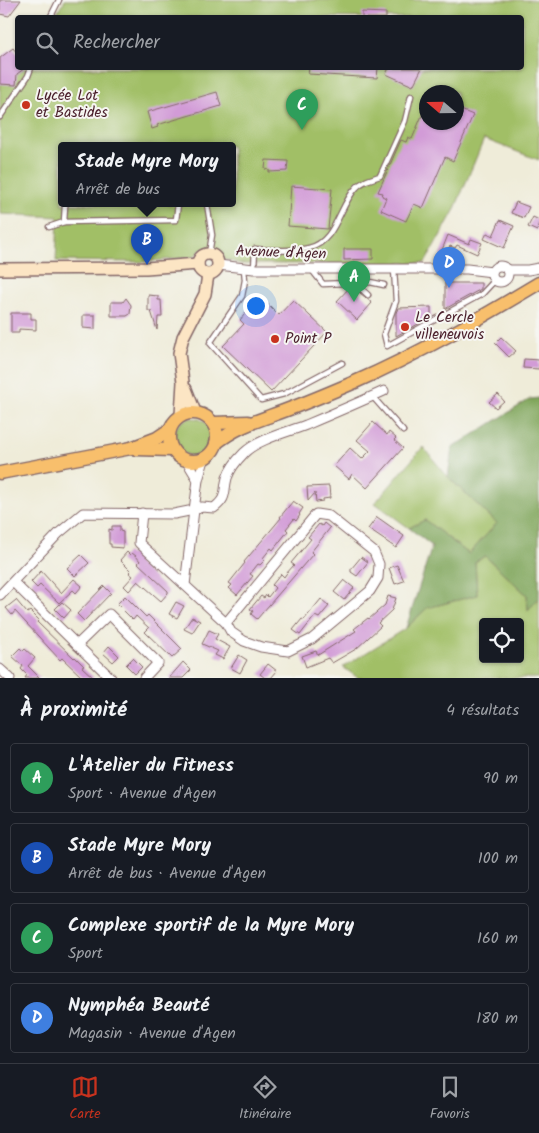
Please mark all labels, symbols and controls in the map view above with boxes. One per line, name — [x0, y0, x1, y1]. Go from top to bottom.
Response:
search box — [15, 15, 524, 70]
text: Rechercher — [73, 28, 160, 58]
icon: search — [33, 29, 61, 57]
place label: Lycée Lot et Bastides — [36, 84, 108, 125]
north arrow — [419, 85, 464, 130]
pin: C — [286, 89, 318, 130]
marker: Lycée Lot et Bastides — [20, 99, 32, 111]
popup — [58, 142, 236, 207]
text: Stade Myre Mory — [75, 147, 219, 177]
text: Arrêt de bus — [75, 177, 160, 202]
pin: B — [131, 224, 163, 265]
street label: Avenue d'Agen — [235, 239, 327, 267]
pin: D — [433, 247, 465, 288]
pin: A — [338, 261, 370, 302]
your location — [243, 293, 269, 319]
place label: Le Cercle villeneuvois — [415, 306, 485, 347]
marker: Le Cercle villeneuvois — [399, 321, 411, 333]
place label: Point P — [285, 327, 332, 351]
marker: Point P — [269, 333, 281, 345]
map controls — [479, 618, 524, 663]
button: locate — [479, 618, 524, 663]
text: À proximité — [20, 694, 127, 727]
text: 4 résultats — [446, 698, 519, 723]
text: L'Atelier du Fitness — [68, 751, 234, 781]
text: A — [32, 766, 42, 791]
text: 90 m — [483, 766, 518, 791]
text: Sport · Avenue d'Agen — [68, 781, 216, 806]
text: Stade Myre Mory — [68, 831, 211, 861]
text: B — [32, 846, 42, 871]
text: 100 m — [478, 846, 518, 871]
text: Arrêt de bus · Avenue d'Agen — [68, 861, 266, 886]
text: Complexe sportif de la Myre Mory — [68, 911, 354, 941]
text: C — [32, 926, 42, 951]
text: 160 m — [477, 926, 518, 951]
text: Sport — [68, 941, 103, 966]
text: Nymphéa Beauté — [68, 991, 209, 1021]
text: D — [32, 1006, 42, 1031]
text: 180 m — [476, 1006, 518, 1031]
text: Magasin · Avenue d'Agen — [68, 1021, 236, 1046]
tab: Carte — [69, 1073, 101, 1125]
tab: Itinéraire — [239, 1073, 291, 1125]
tab: Favoris — [430, 1073, 470, 1125]

